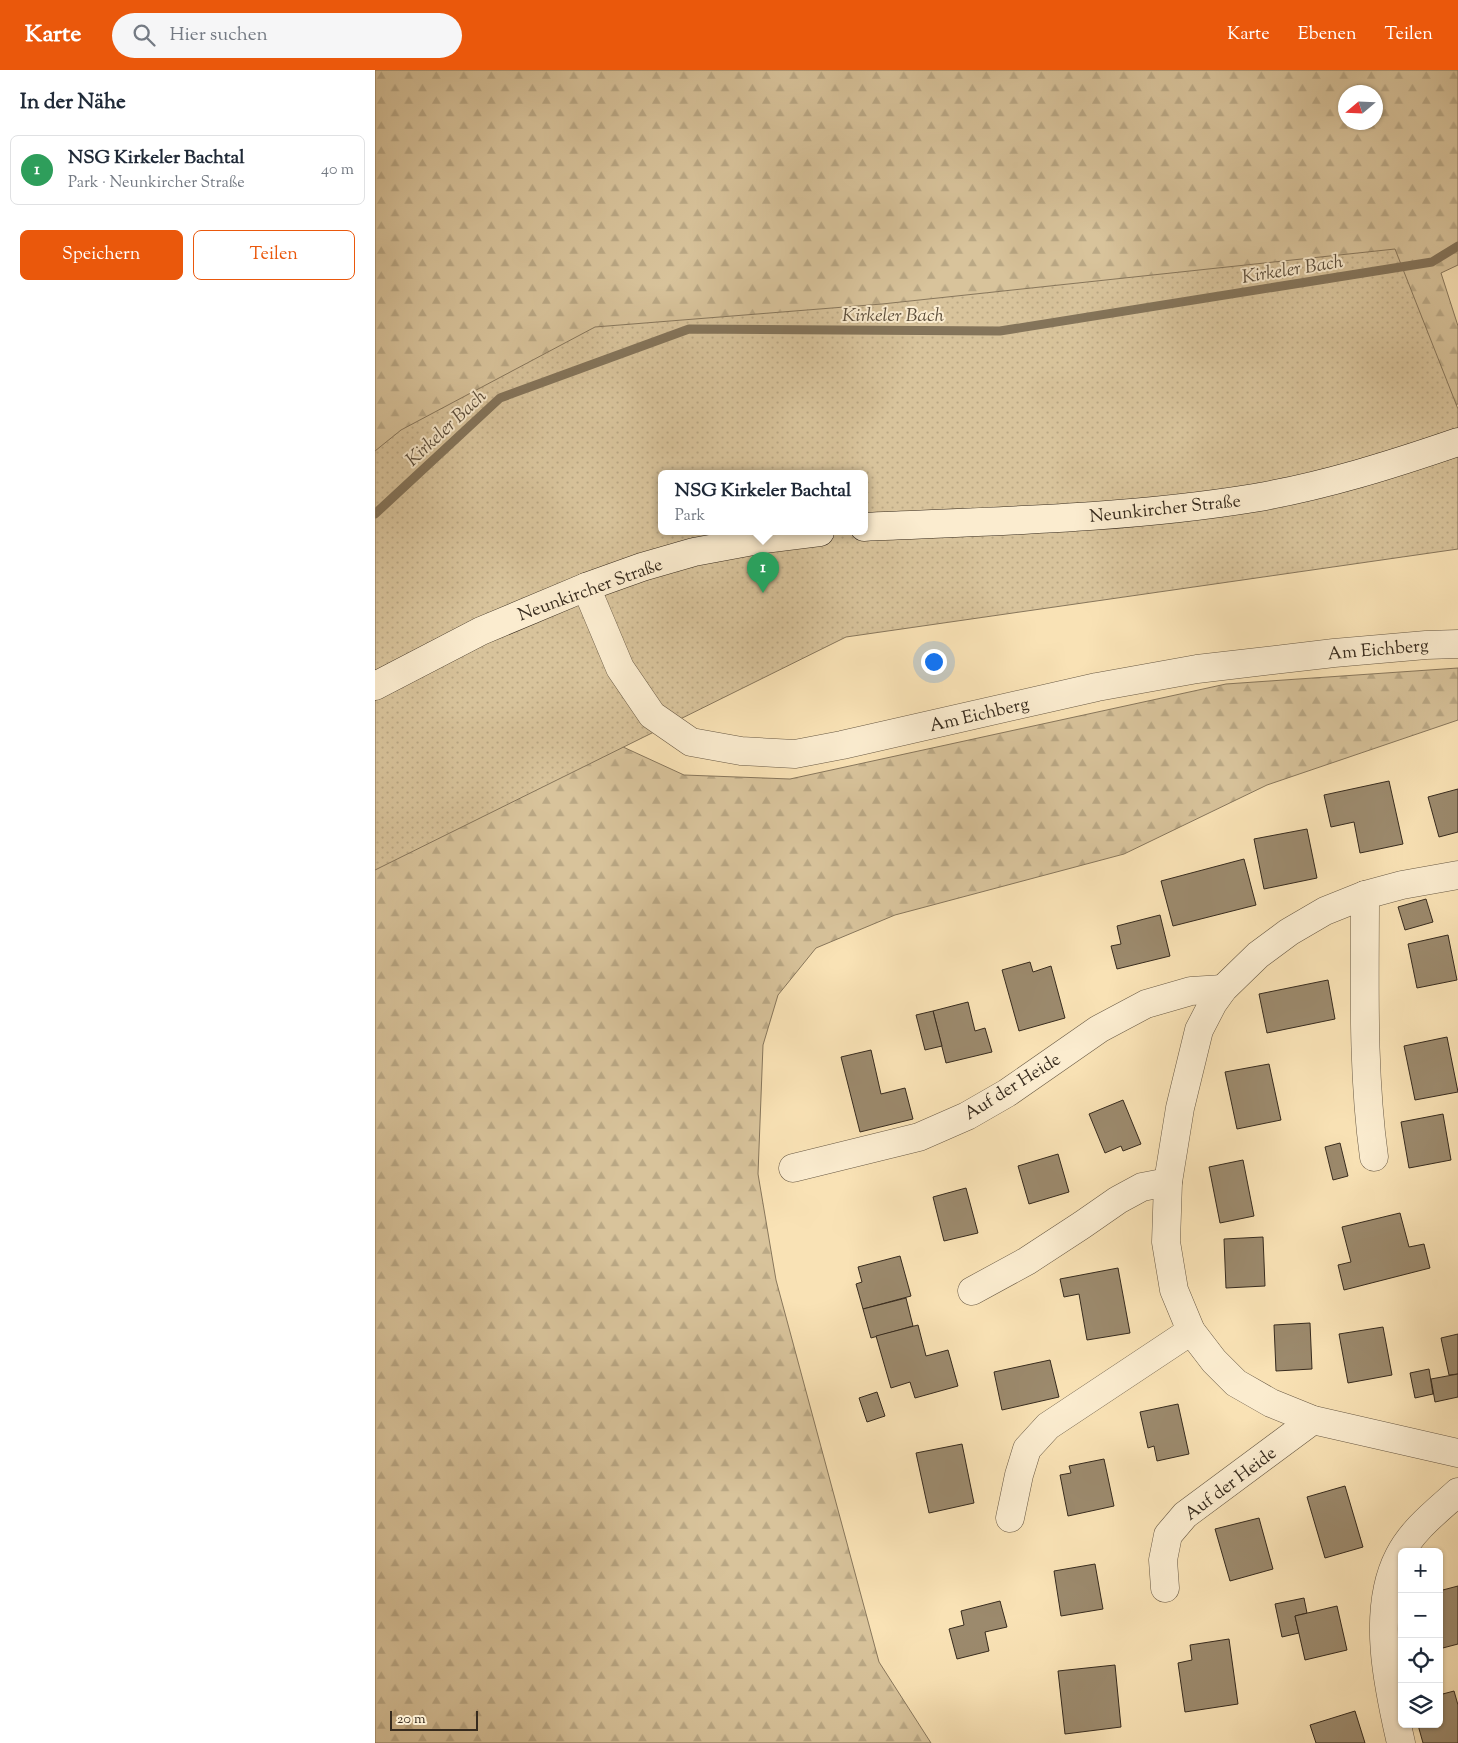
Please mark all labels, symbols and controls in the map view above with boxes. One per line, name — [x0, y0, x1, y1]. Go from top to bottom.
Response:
search box — [112, 13, 462, 58]
text: Karte — [25, 18, 82, 52]
icon: search — [130, 21, 158, 49]
text: Hier suchen — [170, 22, 268, 49]
text: Karte — [1227, 22, 1270, 48]
text: Ebenen — [1298, 22, 1357, 48]
text: Teilen — [1385, 22, 1433, 48]
north arrow — [1338, 85, 1383, 130]
text: In der Nähe — [20, 88, 126, 118]
text: NSG Kirkeler Bachtal — [68, 145, 245, 172]
text: 1 — [34, 159, 40, 182]
text: 40 m — [321, 159, 354, 182]
text: Park · Neunkircher Straße — [68, 172, 245, 195]
button: Speichern — [20, 230, 183, 280]
button: Teilen — [193, 230, 355, 280]
water label: Kirkeler Bach — [1240, 249, 1346, 292]
water label: Kirkeler Bach — [842, 303, 945, 330]
water label: Kirkeler Bach — [400, 384, 494, 474]
popup — [658, 470, 868, 535]
text: NSG Kirkeler Bachtal — [675, 478, 851, 505]
street label: Neunkircher Straße — [1088, 489, 1242, 531]
text: Park — [675, 505, 705, 528]
pin: 1 — [747, 552, 779, 593]
street label: Neunkircher Straße — [515, 553, 667, 629]
street label: Am Eichberg — [1327, 634, 1430, 668]
your location — [921, 649, 947, 675]
street label: Am Eichberg — [927, 692, 1032, 740]
street label: Auf der Heide — [960, 1048, 1066, 1128]
street label: Auf der Heide — [1180, 1441, 1283, 1528]
map controls — [1398, 1548, 1443, 1728]
button: + — [1398, 1548, 1443, 1593]
button: − — [1398, 1593, 1443, 1638]
button: locate — [1398, 1638, 1443, 1683]
button: layers — [1398, 1683, 1443, 1728]
scale bar — [390, 1708, 477, 1731]
text: 20 m — [397, 1710, 426, 1730]

